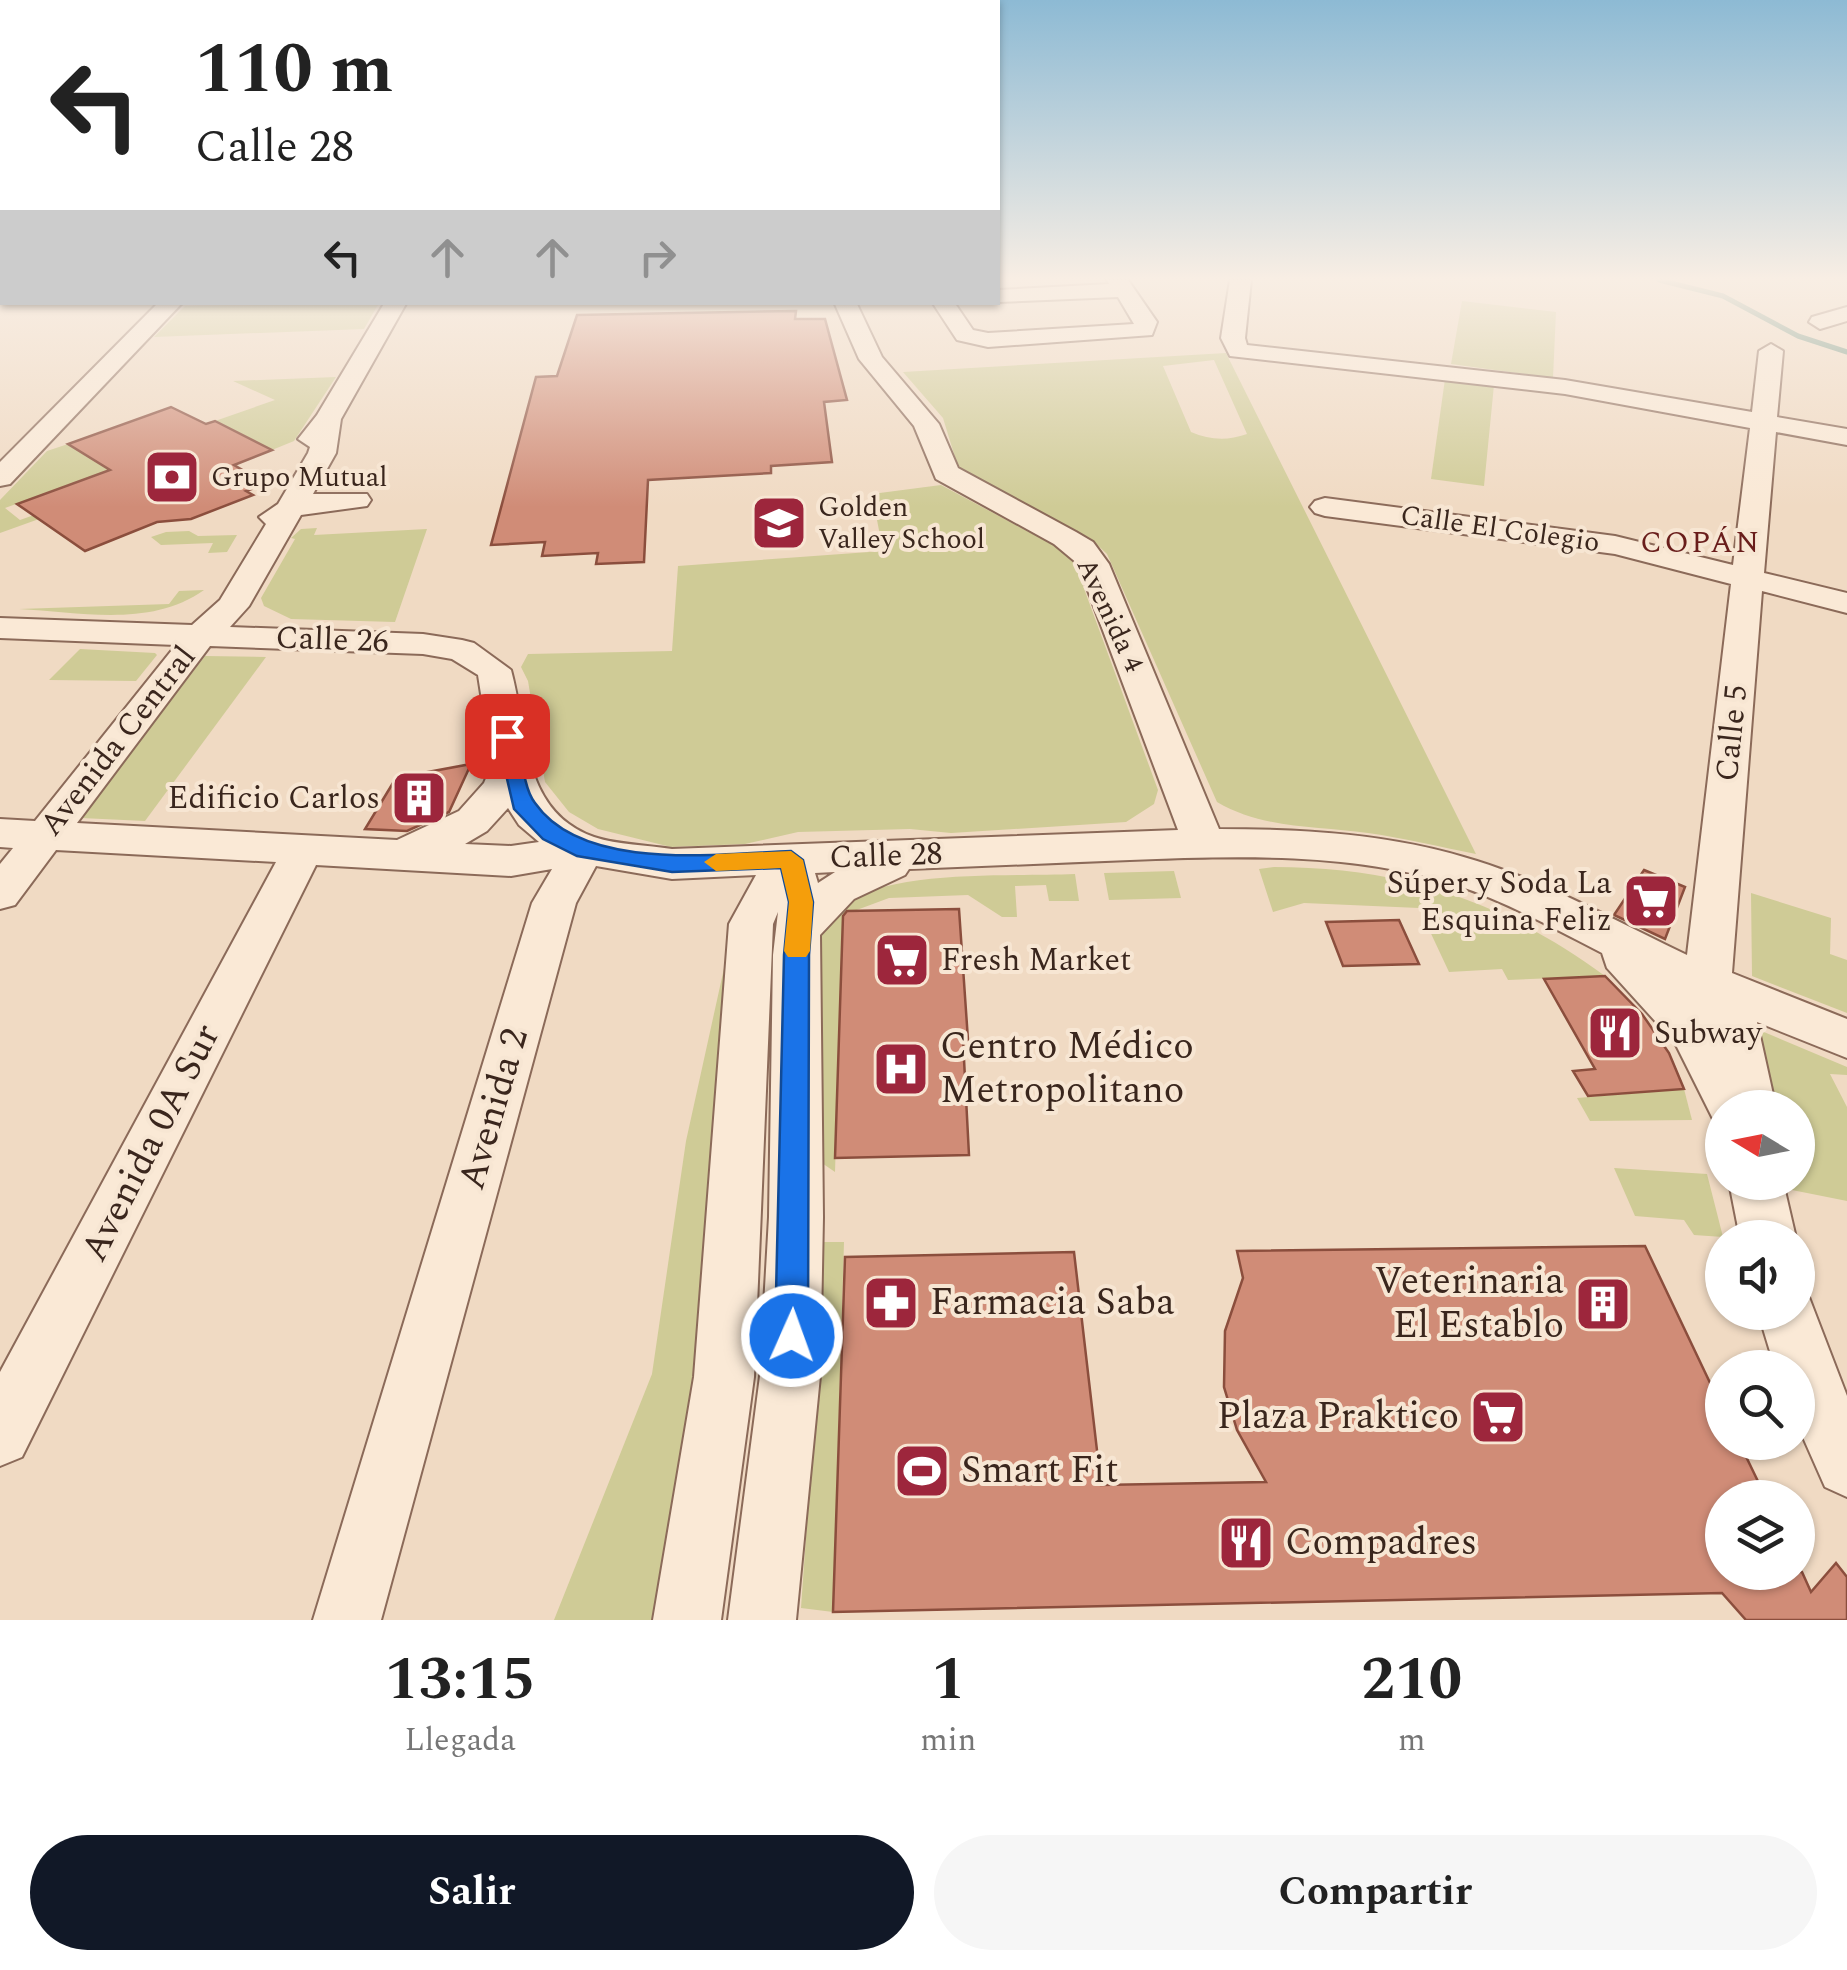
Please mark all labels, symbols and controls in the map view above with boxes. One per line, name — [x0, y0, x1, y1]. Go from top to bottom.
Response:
text: 110 m — [195, 17, 393, 123]
icon: left — [30, 40, 160, 170]
text: Calle 28 — [195, 113, 354, 182]
icon: left — [315, 230, 370, 285]
icon: ahead — [420, 230, 475, 285]
icon: ahead — [525, 230, 580, 285]
icon: right — [630, 230, 685, 285]
bank icon: Grupo Mutual — [142, 447, 202, 507]
place label: Grupo Mutual — [211, 456, 387, 499]
place label: Golden Valley School — [818, 486, 985, 561]
school or university icon: Golden Valley School — [749, 493, 809, 553]
street label: Calle El Colegio — [1398, 494, 1602, 564]
district label: COPÁN — [1640, 520, 1762, 566]
street label: Avenida 4 — [1065, 551, 1155, 679]
street label: Calle 26 — [275, 614, 389, 666]
street label: Avenida Central — [28, 635, 208, 847]
street label: Calle 5 — [1703, 682, 1761, 784]
pin — [465, 694, 550, 779]
icon: arrive — [480, 709, 535, 764]
building icon: Edificio Carlos — [389, 768, 449, 828]
place label: Edificio Carlos — [168, 774, 380, 823]
street label: Calle 28 — [829, 830, 943, 882]
place label: Súper y Soda La Esquina Feliz — [1387, 859, 1612, 945]
supermarket icon: Súper y Soda La Esquina Feliz — [1621, 871, 1681, 931]
supermarket icon: Fresh Market — [872, 930, 932, 990]
place label: Fresh Market — [941, 936, 1131, 985]
restaurant icon: Subway — [1585, 1003, 1645, 1063]
place label: Subway — [1654, 1009, 1763, 1058]
street label: Avenida 0A Sur — [66, 1014, 236, 1272]
place label: Centro Médico Metropolitano — [940, 1018, 1194, 1120]
street label: Avenida 2 — [443, 1021, 545, 1197]
hospital icon: Centro Médico Metropolitano — [871, 1039, 931, 1099]
north arrow — [1705, 1090, 1815, 1200]
map controls — [1705, 1090, 1815, 1590]
button: sound — [1705, 1220, 1815, 1330]
place label: Veterinaria El Establo — [1374, 1253, 1564, 1355]
pharmacy icon: Farmacia Saba — [861, 1273, 921, 1333]
place label: Farmacia Saba — [930, 1274, 1175, 1332]
building icon: Veterinaria El Establo — [1573, 1274, 1633, 1334]
position arrow — [740, 1284, 844, 1388]
button: search — [1705, 1350, 1815, 1460]
supermarket icon: Plaza Praktico — [1468, 1387, 1528, 1447]
place label: Plaza Praktico — [1217, 1388, 1459, 1446]
sports icon: Smart Fit — [892, 1441, 952, 1501]
place label: Smart Fit — [961, 1442, 1119, 1500]
button: layers — [1705, 1480, 1815, 1590]
restaurant icon: Compadres — [1216, 1513, 1276, 1573]
place label: Compadres — [1285, 1514, 1477, 1572]
text: 13:15 — [385, 1634, 536, 1726]
text: 1 — [932, 1634, 965, 1726]
text: 210 — [1361, 1634, 1462, 1726]
text: Llegada — [404, 1716, 516, 1765]
text: min — [920, 1716, 976, 1765]
text: m — [1398, 1716, 1425, 1765]
button: Salir — [30, 1835, 914, 1950]
button: Compartir — [934, 1835, 1817, 1950]

